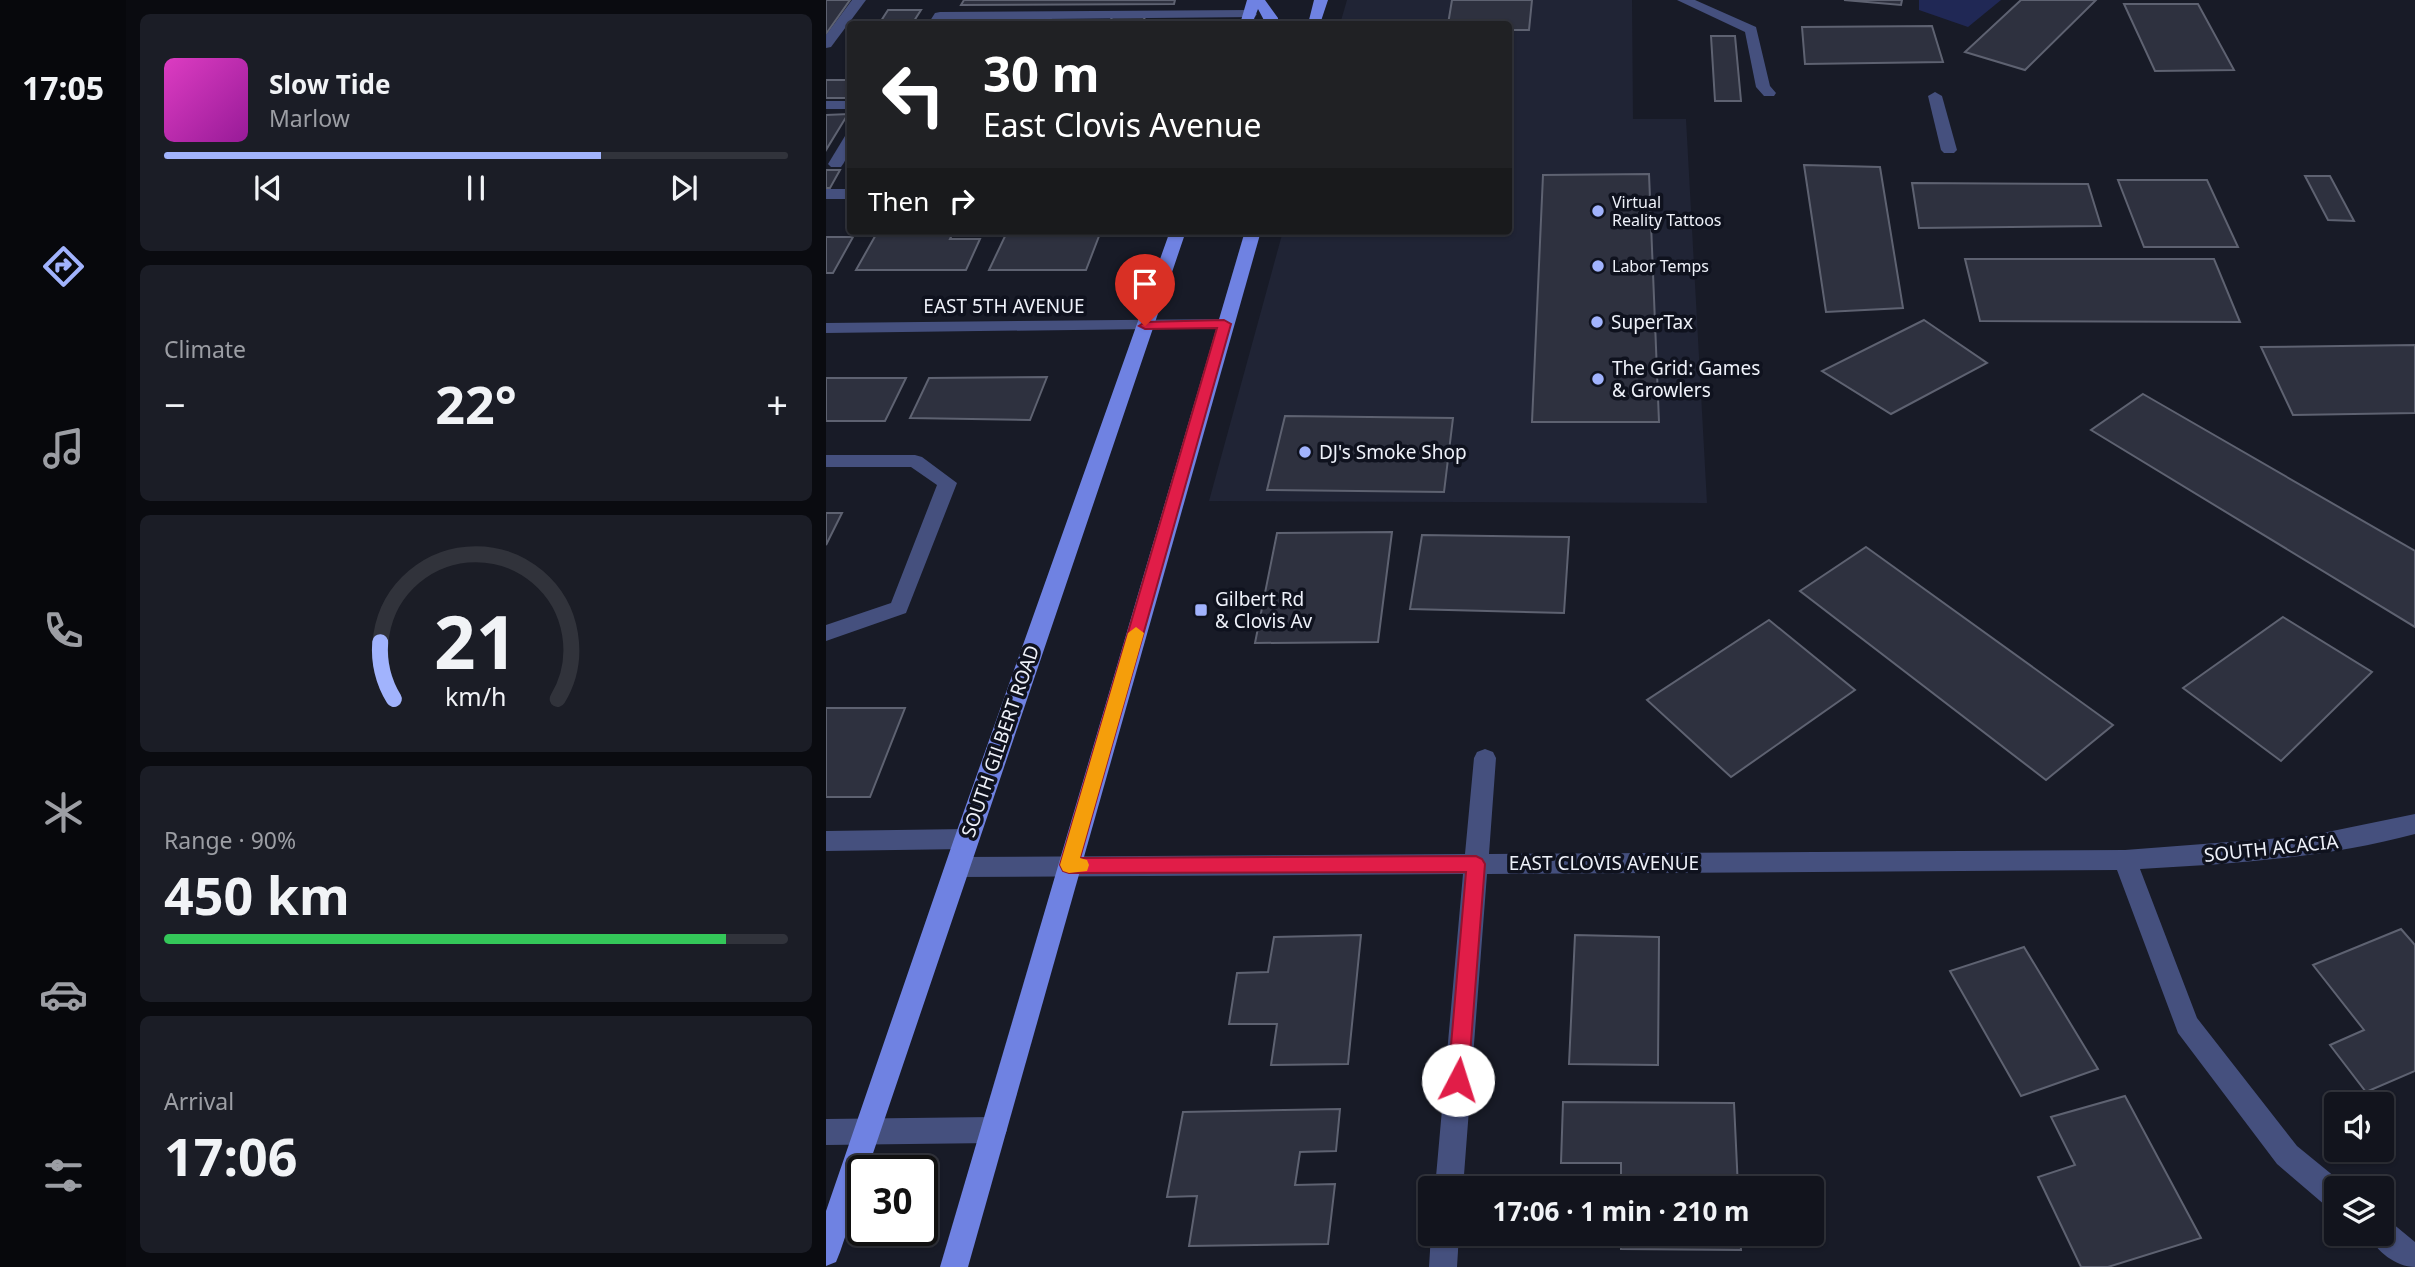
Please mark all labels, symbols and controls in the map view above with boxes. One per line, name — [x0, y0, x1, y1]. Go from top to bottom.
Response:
text: 30 m — [983, 40, 1100, 106]
icon: left — [868, 49, 959, 140]
text: 17:05 — [22, 66, 104, 109]
text: Slow Tide — [269, 66, 391, 102]
text: Marlow — [269, 102, 350, 134]
text: East Clovis Avenue — [983, 103, 1262, 146]
icon: previous — [249, 169, 287, 207]
icon: pause — [457, 169, 495, 207]
icon: next — [665, 169, 703, 207]
icon: right — [943, 182, 981, 220]
text: Then — [868, 183, 929, 219]
place label: Virtual Reality Tattoos — [1612, 191, 1721, 231]
marker: Virtual Reality Tattoos — [1590, 203, 1606, 219]
icon: directions — [39, 242, 88, 291]
pin — [1115, 254, 1175, 326]
place label: Labor Temps — [1612, 255, 1709, 277]
marker: Labor Temps — [1590, 258, 1606, 274]
icon: arrive — [1126, 265, 1164, 303]
street label: EAST 5TH AVENUE — [923, 293, 1085, 319]
place label: SuperTax — [1611, 309, 1693, 335]
marker: SuperTax — [1589, 314, 1605, 330]
text: Climate — [164, 333, 246, 365]
place label: The Grid: Games & Growlers — [1612, 355, 1760, 403]
text: 22° — [435, 368, 517, 439]
marker: The Grid: Games & Growlers — [1590, 371, 1606, 387]
text: − — [164, 378, 186, 430]
text: + — [766, 378, 788, 430]
icon: music — [39, 424, 88, 473]
place label: DJ's Smoke Shop — [1319, 439, 1467, 465]
marker: DJ's Smoke Shop — [1297, 444, 1313, 460]
place label: Gilbert Rd & Clovis Av — [1215, 586, 1313, 634]
text: 21 — [434, 592, 518, 691]
marker: Gilbert Rd & Clovis Av — [1193, 602, 1209, 618]
icon: phone — [39, 606, 88, 655]
street label: SOUTH GILBERT ROAD — [955, 642, 1045, 840]
text: km/h — [445, 679, 507, 713]
icon: climate — [39, 788, 88, 837]
text: Range · 90% — [164, 824, 296, 856]
street label: SOUTH ACACIA — [2203, 828, 2340, 868]
street label: EAST CLOVIS AVENUE — [1509, 850, 1699, 876]
text: 450 km — [164, 859, 350, 930]
icon: car — [39, 970, 88, 1019]
position arrow — [1421, 1043, 1495, 1117]
text: Arrival — [164, 1085, 234, 1117]
map controls — [2324, 1092, 2394, 1246]
button: sound — [2324, 1092, 2394, 1162]
text: 17:06 — [164, 1120, 298, 1191]
icon: filters — [39, 1151, 88, 1200]
speed limit sign: 30 — [847, 1155, 938, 1246]
button: layers — [2324, 1176, 2394, 1246]
text: 17:06 · 1 min · 210 m — [1493, 1193, 1749, 1229]

